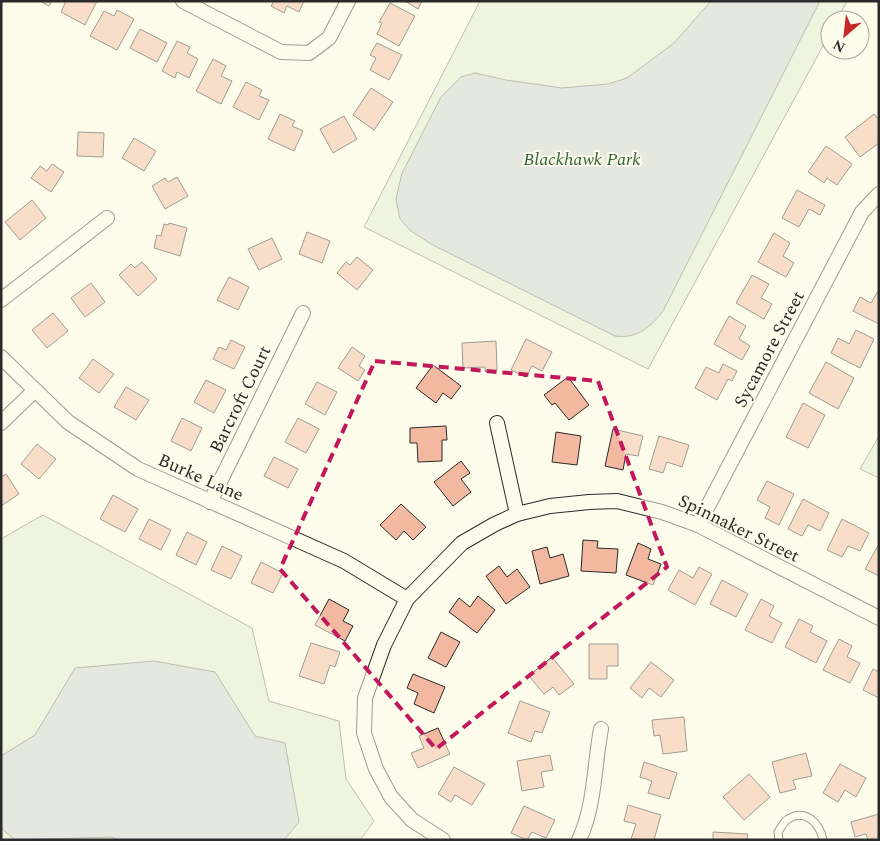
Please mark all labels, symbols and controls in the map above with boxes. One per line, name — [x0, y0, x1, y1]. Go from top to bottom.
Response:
north arrow — [820, 10, 870, 60]
text: N — [829, 34, 849, 58]
park label: Blackhawk Park — [523, 146, 641, 173]
street label: Sycamore Street — [727, 286, 812, 412]
street label: Barcroft Court — [203, 341, 278, 458]
street label: Burke Lane — [154, 447, 248, 508]
street label: Spinnaker Street — [673, 487, 804, 570]

